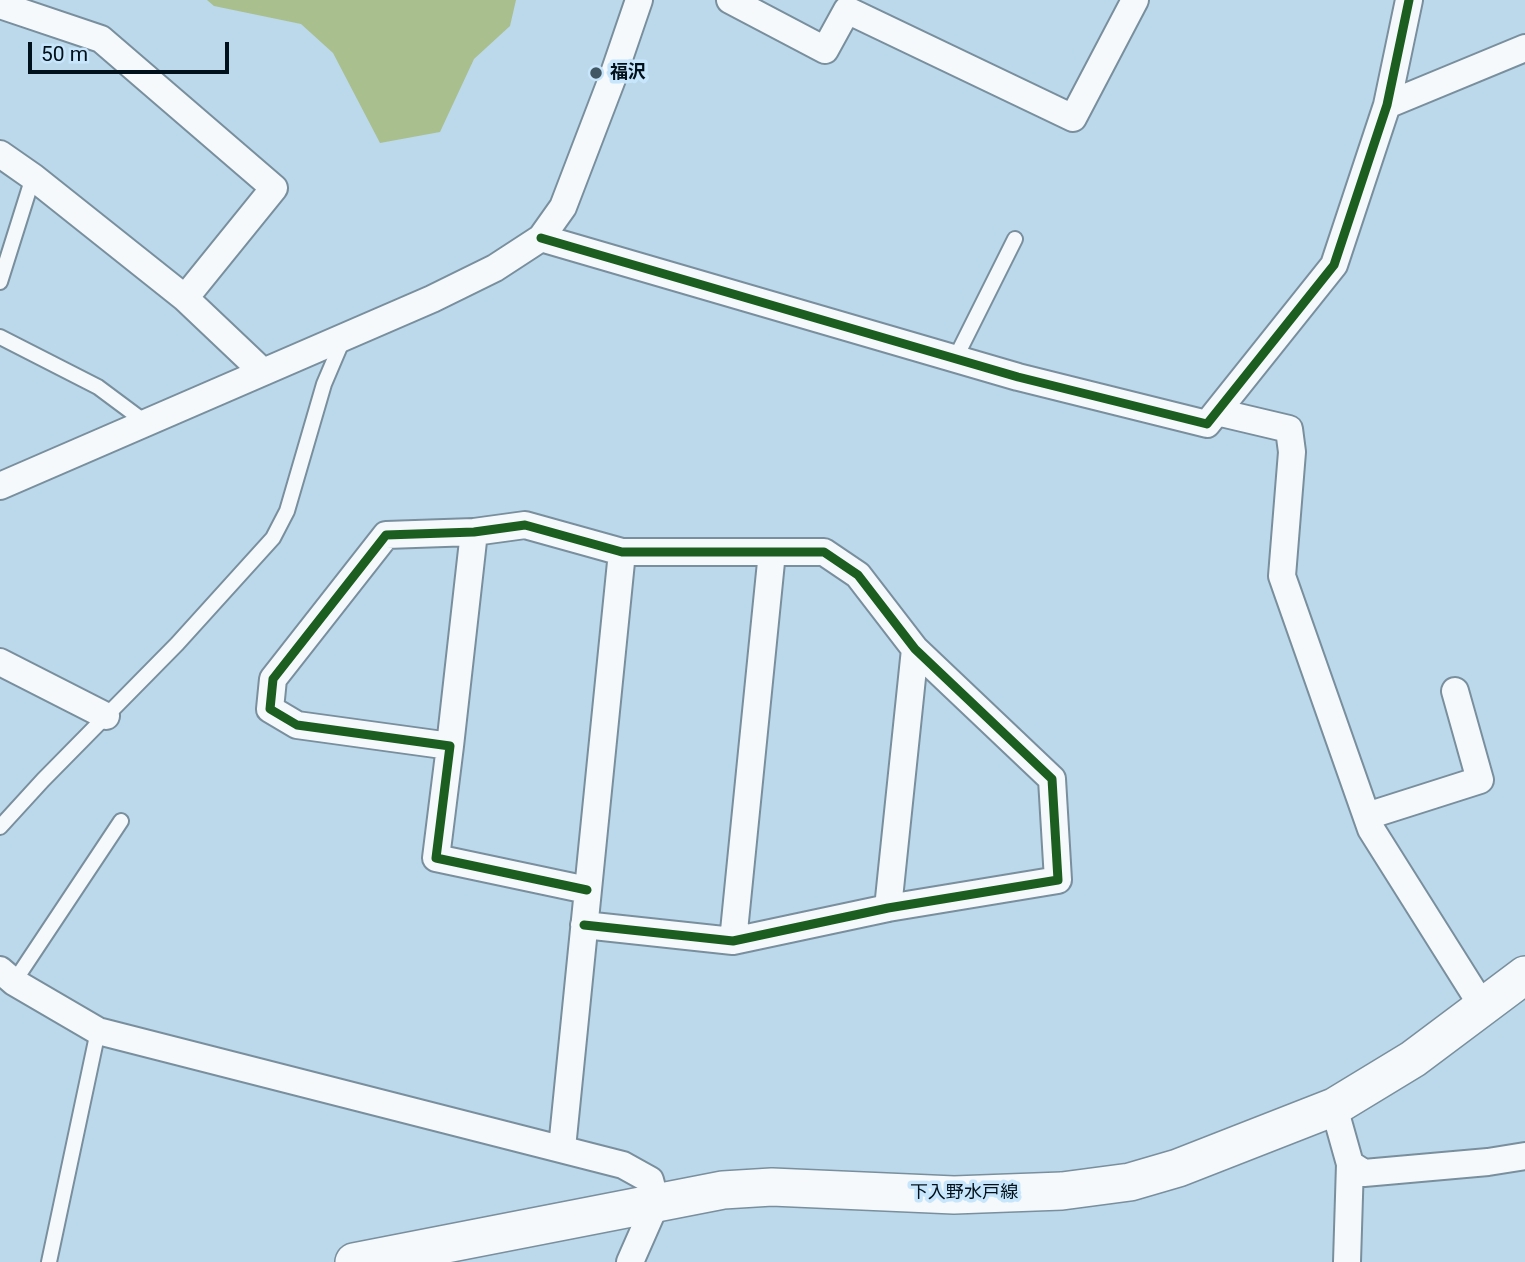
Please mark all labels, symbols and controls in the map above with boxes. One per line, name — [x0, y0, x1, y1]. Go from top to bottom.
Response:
scale bar — [32, 28, 233, 72]
text: 50 m — [41, 42, 88, 66]
place label: 福沢 — [610, 62, 646, 84]
marker: 福沢 — [588, 65, 604, 81]
street label: 下入野水戸線 — [910, 1182, 1018, 1204]

